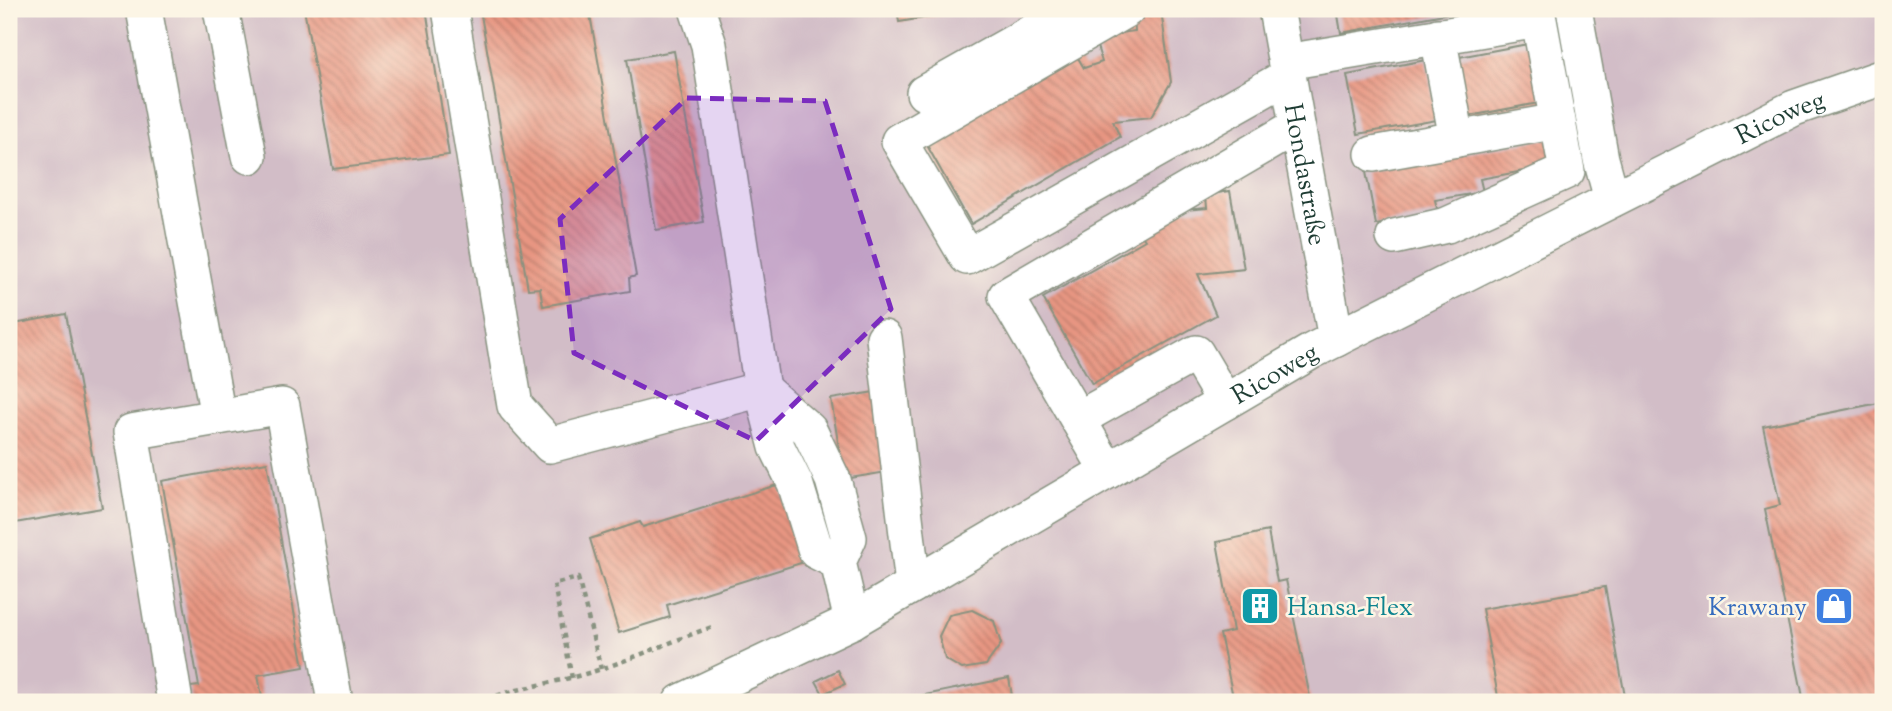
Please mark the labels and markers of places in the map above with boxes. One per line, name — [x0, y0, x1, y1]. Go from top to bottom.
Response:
building icon: Hansa-Flex — [1239, 585, 1281, 627]
shop icon: Krawany — [1813, 585, 1855, 627]
place label: Hansa-Flex — [1287, 590, 1413, 627]
place label: Krawany — [1708, 590, 1807, 627]

